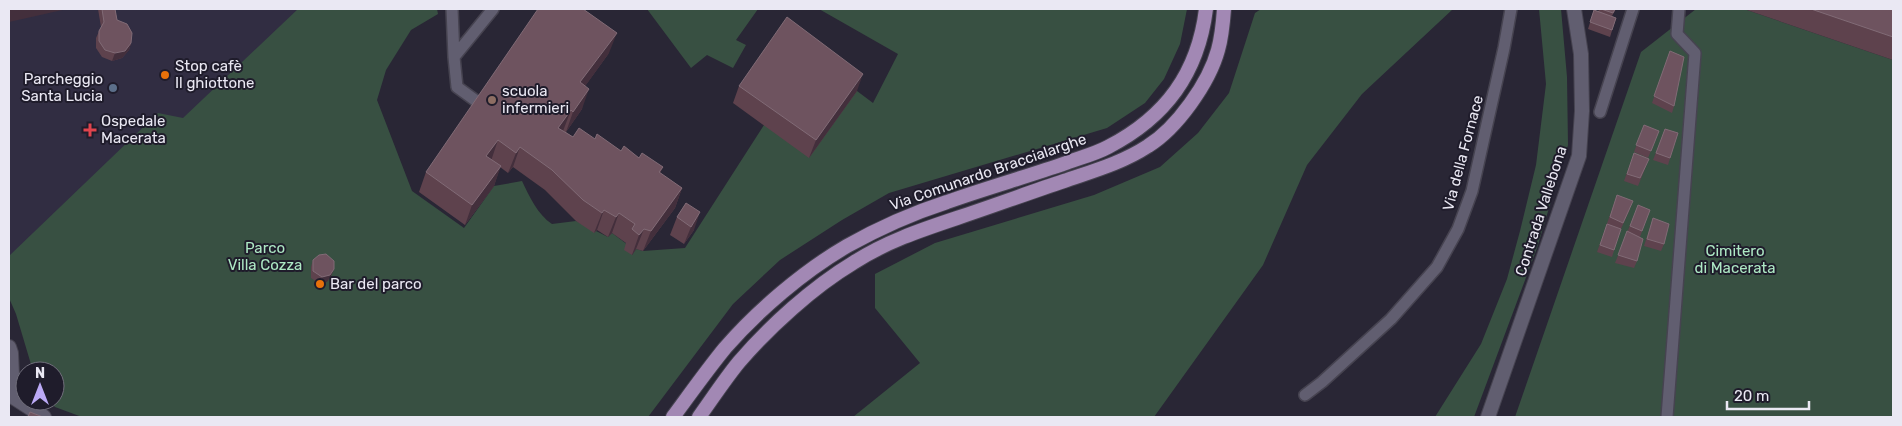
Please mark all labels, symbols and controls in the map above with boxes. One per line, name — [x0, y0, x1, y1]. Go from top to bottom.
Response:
place label: Stop cafè Il ghiottone — [175, 57, 255, 92]
marker: Stop cafè Il ghiottone — [159, 69, 171, 81]
place label: Parcheggio Santa Lucia — [21, 70, 103, 105]
marker: Parcheggio Santa Lucia — [107, 82, 119, 94]
place label: scuola infermieri — [502, 82, 569, 117]
street label: Via della Fornace — [1439, 93, 1487, 213]
marker: scuola infermieri — [486, 94, 498, 106]
place label: Ospedale Macerata — [101, 112, 166, 147]
marker: Ospedale Macerata — [83, 123, 97, 137]
street label: Via Comunardo Braccialarghe — [887, 130, 1089, 214]
street label: Contrada Vallebona — [1511, 144, 1571, 278]
park label: Parco Villa Cozza — [228, 239, 302, 274]
park label: Cimitero di Macerata — [1694, 242, 1776, 277]
place label: Bar del parco — [330, 275, 422, 293]
marker: Bar del parco — [314, 278, 326, 290]
north arrow — [15, 361, 65, 411]
text: N — [35, 365, 45, 382]
scale bar — [1727, 378, 1810, 410]
text: 20 m — [1734, 387, 1769, 405]

